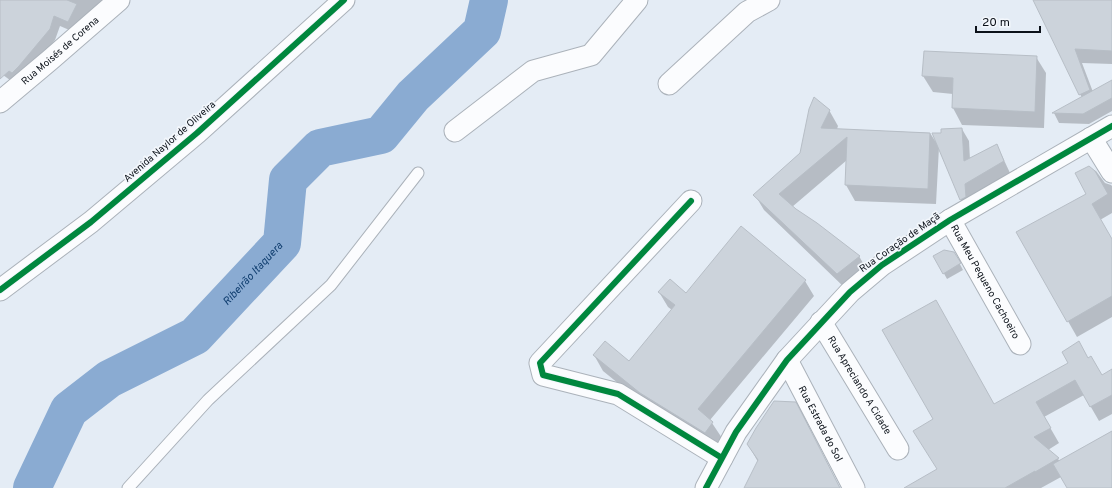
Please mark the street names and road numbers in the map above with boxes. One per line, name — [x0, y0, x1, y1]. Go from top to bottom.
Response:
street label: Rua Moisés de Corena — [19, 14, 102, 88]
street label: Avenida Naylor de Oliveira — [121, 98, 219, 186]
street label: Rua Coração de Maçã — [857, 210, 943, 276]
street label: Rua Meu Pequeno Cachoeiro — [947, 222, 1023, 342]
street label: Rua Apreciando A Cidade — [825, 334, 894, 437]
street label: Rua Estrada do Sol — [795, 384, 846, 464]

